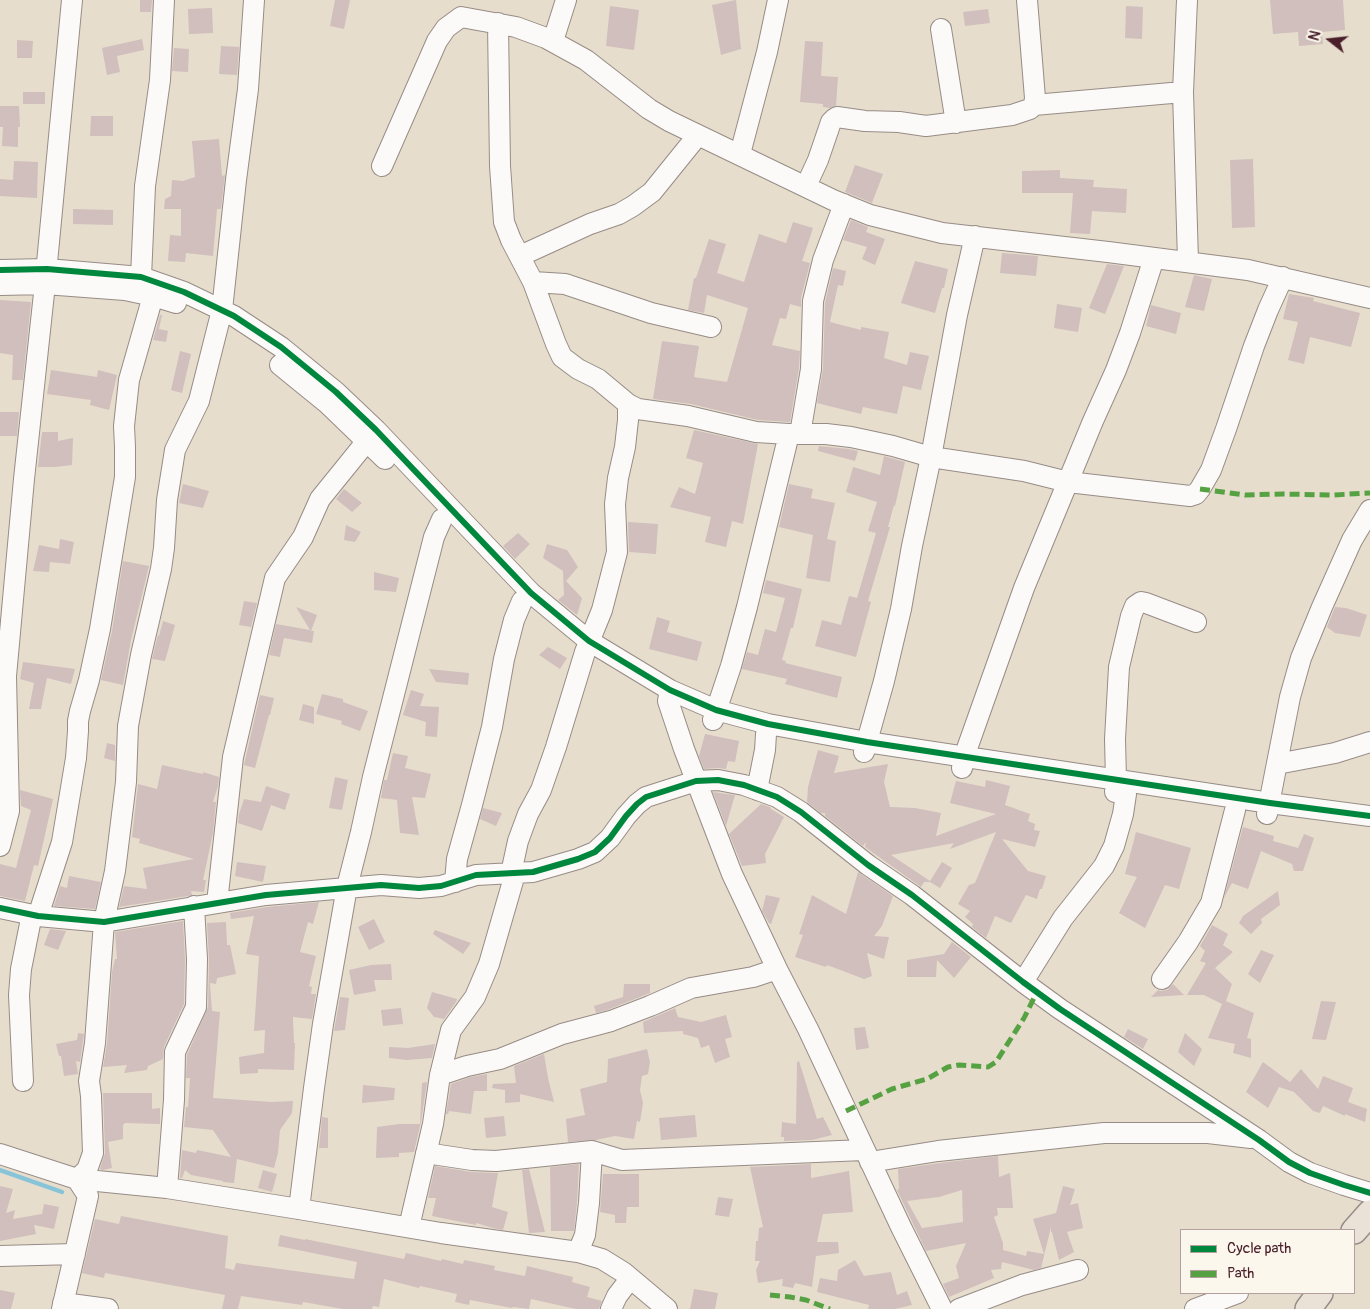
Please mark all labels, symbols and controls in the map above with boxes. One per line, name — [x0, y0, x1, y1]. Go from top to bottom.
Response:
north arrow — [1305, 15, 1355, 65]
text: N — [1306, 29, 1325, 43]
legend — [1180, 1229, 1355, 1294]
text: Cycle path — [1227, 1239, 1291, 1258]
text: Path — [1227, 1264, 1254, 1283]

